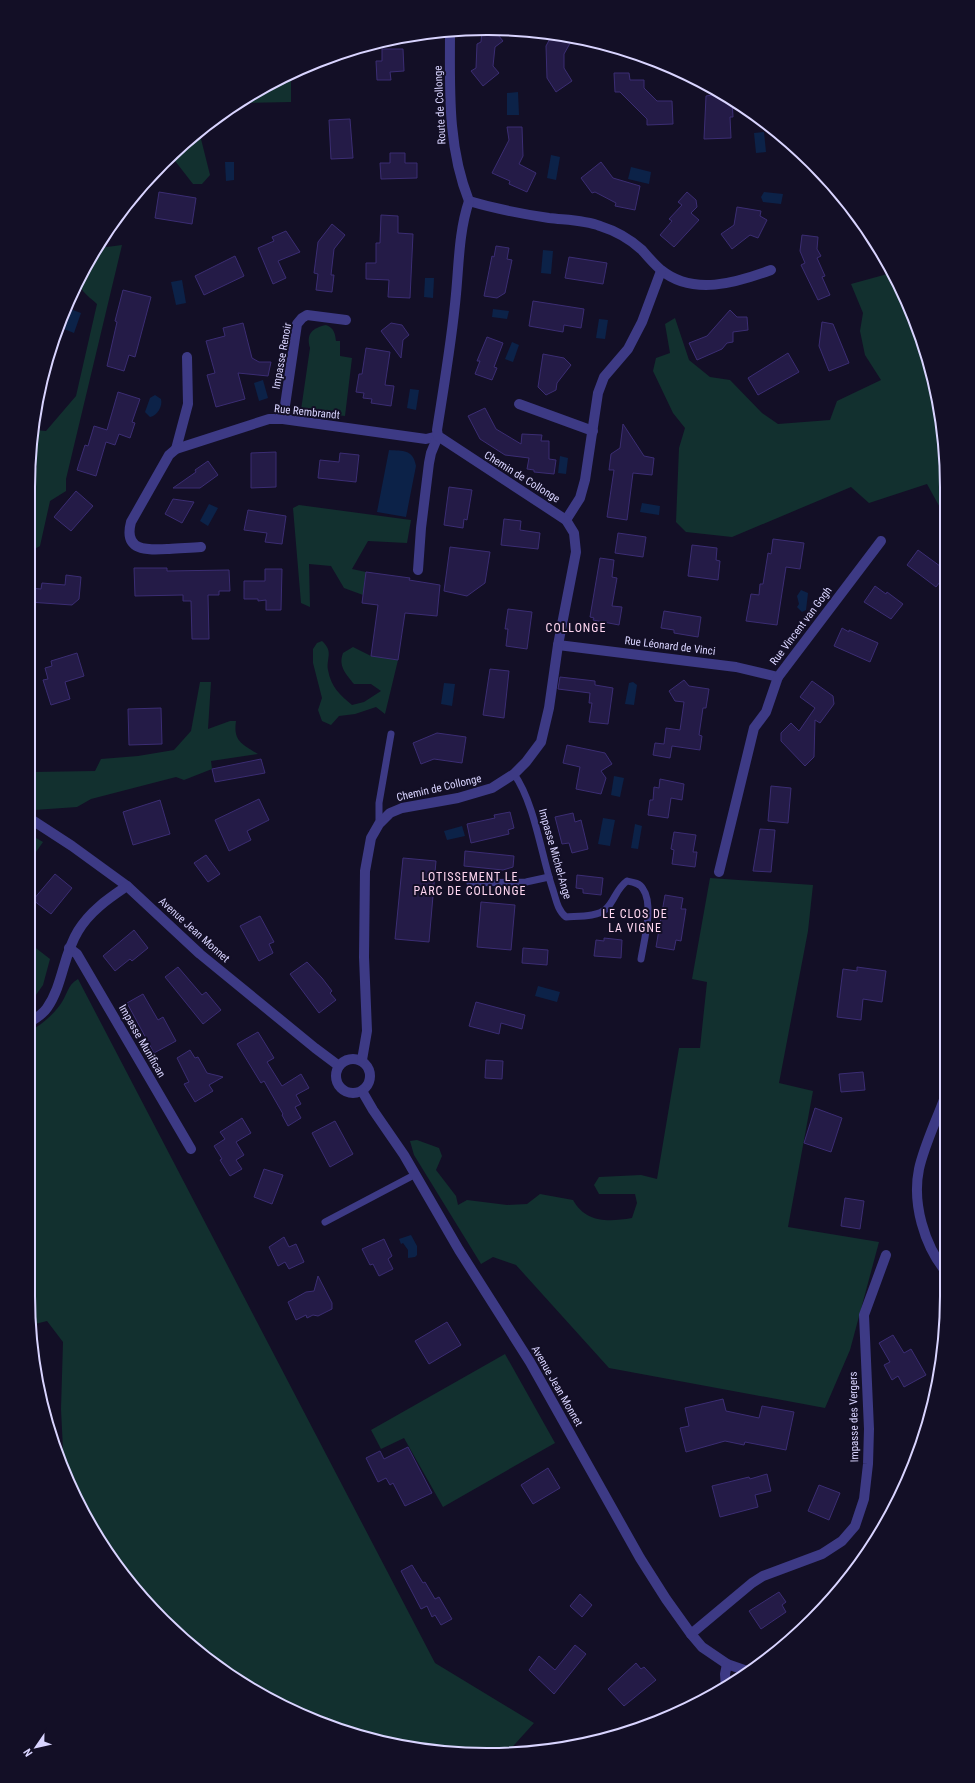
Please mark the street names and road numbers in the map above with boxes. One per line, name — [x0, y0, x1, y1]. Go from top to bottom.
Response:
street label: Route de Collonge — [431, 65, 449, 145]
street label: Impasse Renoir — [270, 321, 294, 390]
street label: Rue Rembrandt — [274, 402, 340, 422]
street label: Chemin de Collonge — [482, 449, 562, 505]
street label: Rue Vincent van Gogh — [767, 584, 835, 668]
street label: Rue Léonard de Vinci — [624, 634, 716, 658]
street label: Chemin de Collonge — [395, 772, 483, 804]
street label: Impasse Michel-Ange — [536, 807, 574, 901]
street label: Avenue Jean Monnet — [156, 895, 232, 965]
street label: Impasse Munifican — [116, 1002, 168, 1080]
street label: Avenue Jean Monnet — [529, 1343, 585, 1429]
street label: Impasse des Vergers — [847, 1371, 861, 1463]

